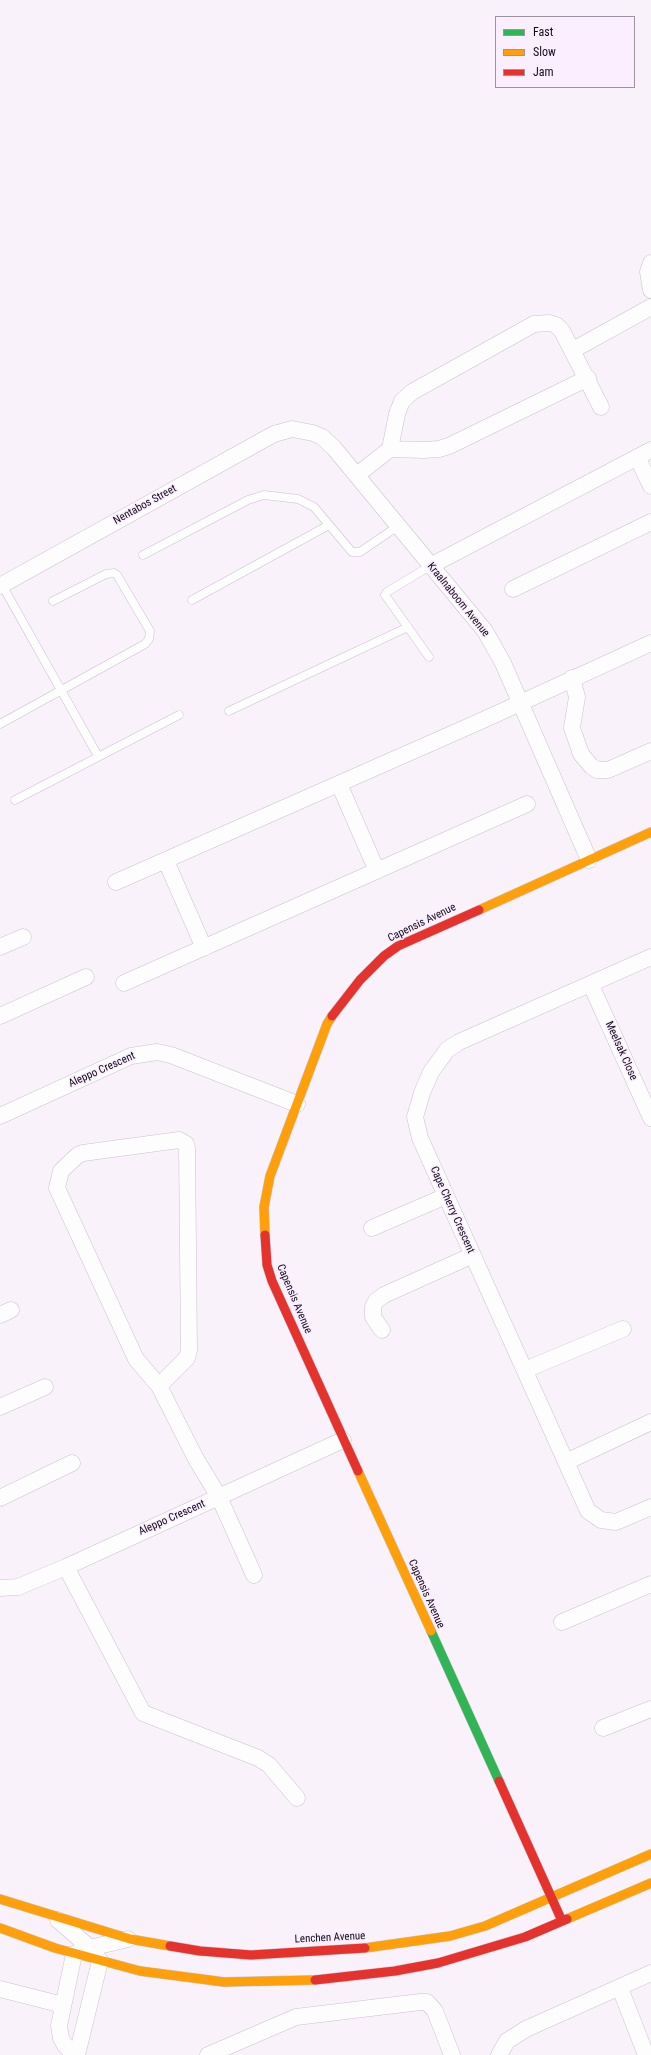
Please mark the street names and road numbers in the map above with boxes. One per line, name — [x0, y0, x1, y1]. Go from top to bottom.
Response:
street label: Nentabos Street — [111, 482, 179, 528]
street label: Kraalnaboom Avenue — [424, 560, 492, 640]
street label: Capensis Avenue — [386, 901, 458, 945]
street label: Meelsak Close — [602, 1019, 640, 1083]
street label: Aleppo Crescent — [67, 1049, 137, 1091]
street label: Cape Cherry Crescent — [427, 1165, 477, 1255]
street label: Capensis Avenue — [273, 1262, 315, 1336]
street label: Aleppo Crescent — [137, 1497, 207, 1539]
street label: Capensis Avenue — [405, 1557, 447, 1631]
street label: Lenchen Avenue — [294, 1930, 366, 1946]

